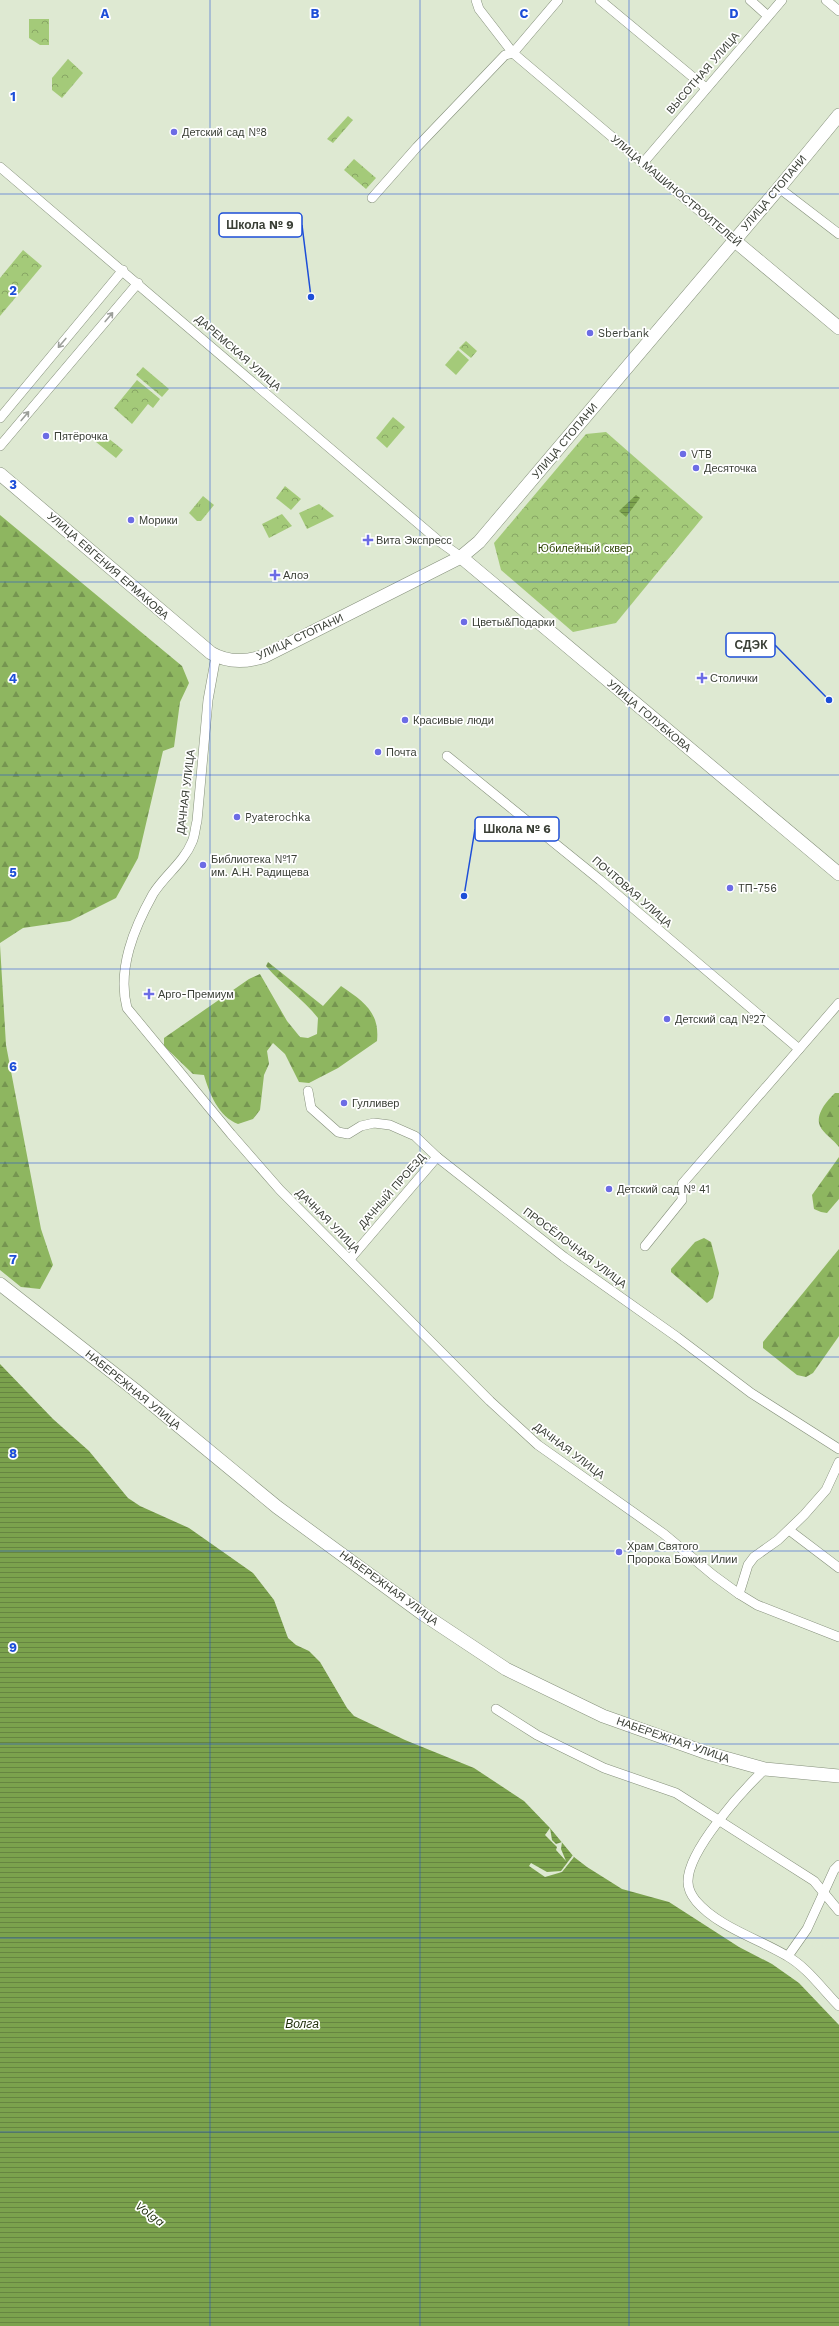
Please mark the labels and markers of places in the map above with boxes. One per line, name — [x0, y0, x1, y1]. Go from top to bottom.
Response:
place label: Детский сад №8 — [182, 126, 267, 139]
marker: Детский сад №8 — [169, 127, 179, 137]
callout: Школа № 9 — [219, 213, 302, 237]
place label: Sberbank — [598, 327, 649, 340]
marker: Sberbank — [585, 328, 595, 338]
place label: Пятёрочка — [54, 430, 109, 443]
marker: Пятёрочка — [41, 431, 51, 441]
place label: VTB — [691, 448, 712, 461]
marker: VTB — [678, 449, 688, 459]
place label: Десяточка — [704, 462, 758, 475]
marker: Десяточка — [691, 463, 701, 473]
place label: Морики — [139, 514, 178, 527]
marker: Морики — [126, 515, 136, 525]
place label: Вита Экспресс — [376, 534, 452, 547]
marker: Вита Экспресс — [363, 535, 373, 545]
place label: Алоэ — [283, 569, 309, 582]
marker: Алоэ — [270, 570, 280, 580]
place label: Цветы&Подарки — [472, 616, 555, 629]
marker: Цветы&Подарки — [459, 617, 469, 627]
callout: СДЭК — [726, 633, 775, 657]
place label: Столички — [710, 672, 758, 685]
marker: Столички — [697, 673, 707, 683]
place label: Красивые люди — [413, 714, 494, 727]
marker: Красивые люди — [400, 715, 410, 725]
place label: Почта — [386, 746, 417, 759]
marker: Почта — [373, 747, 383, 757]
place label: Pyaterochka — [245, 811, 310, 824]
marker: Pyaterochka — [232, 812, 242, 822]
callout: Школа № 6 — [475, 817, 559, 841]
place label: Библиотека №17 им. А.Н. Радищева — [211, 853, 310, 879]
marker: Библиотека №17 им. А.Н. Радищева — [198, 860, 208, 870]
place label: ТП-756 — [738, 882, 777, 895]
marker: ТП-756 — [725, 883, 735, 893]
marker: Арго-Премиум — [143, 988, 155, 1000]
place label: Арго-Премиум — [158, 988, 234, 1001]
place label: Детский сад №27 — [675, 1013, 766, 1026]
marker: Детский сад №27 — [662, 1014, 672, 1024]
place label: Гулливер — [352, 1097, 399, 1110]
marker: Гулливер — [339, 1098, 349, 1108]
place label: Детский сад № 41 — [617, 1183, 710, 1196]
marker: Детский сад № 41 — [604, 1184, 614, 1194]
place label: Храм Святого Пророка Божия Илии — [627, 1540, 737, 1566]
marker: Храм Святого Пророка Божия Илии — [614, 1547, 624, 1557]

